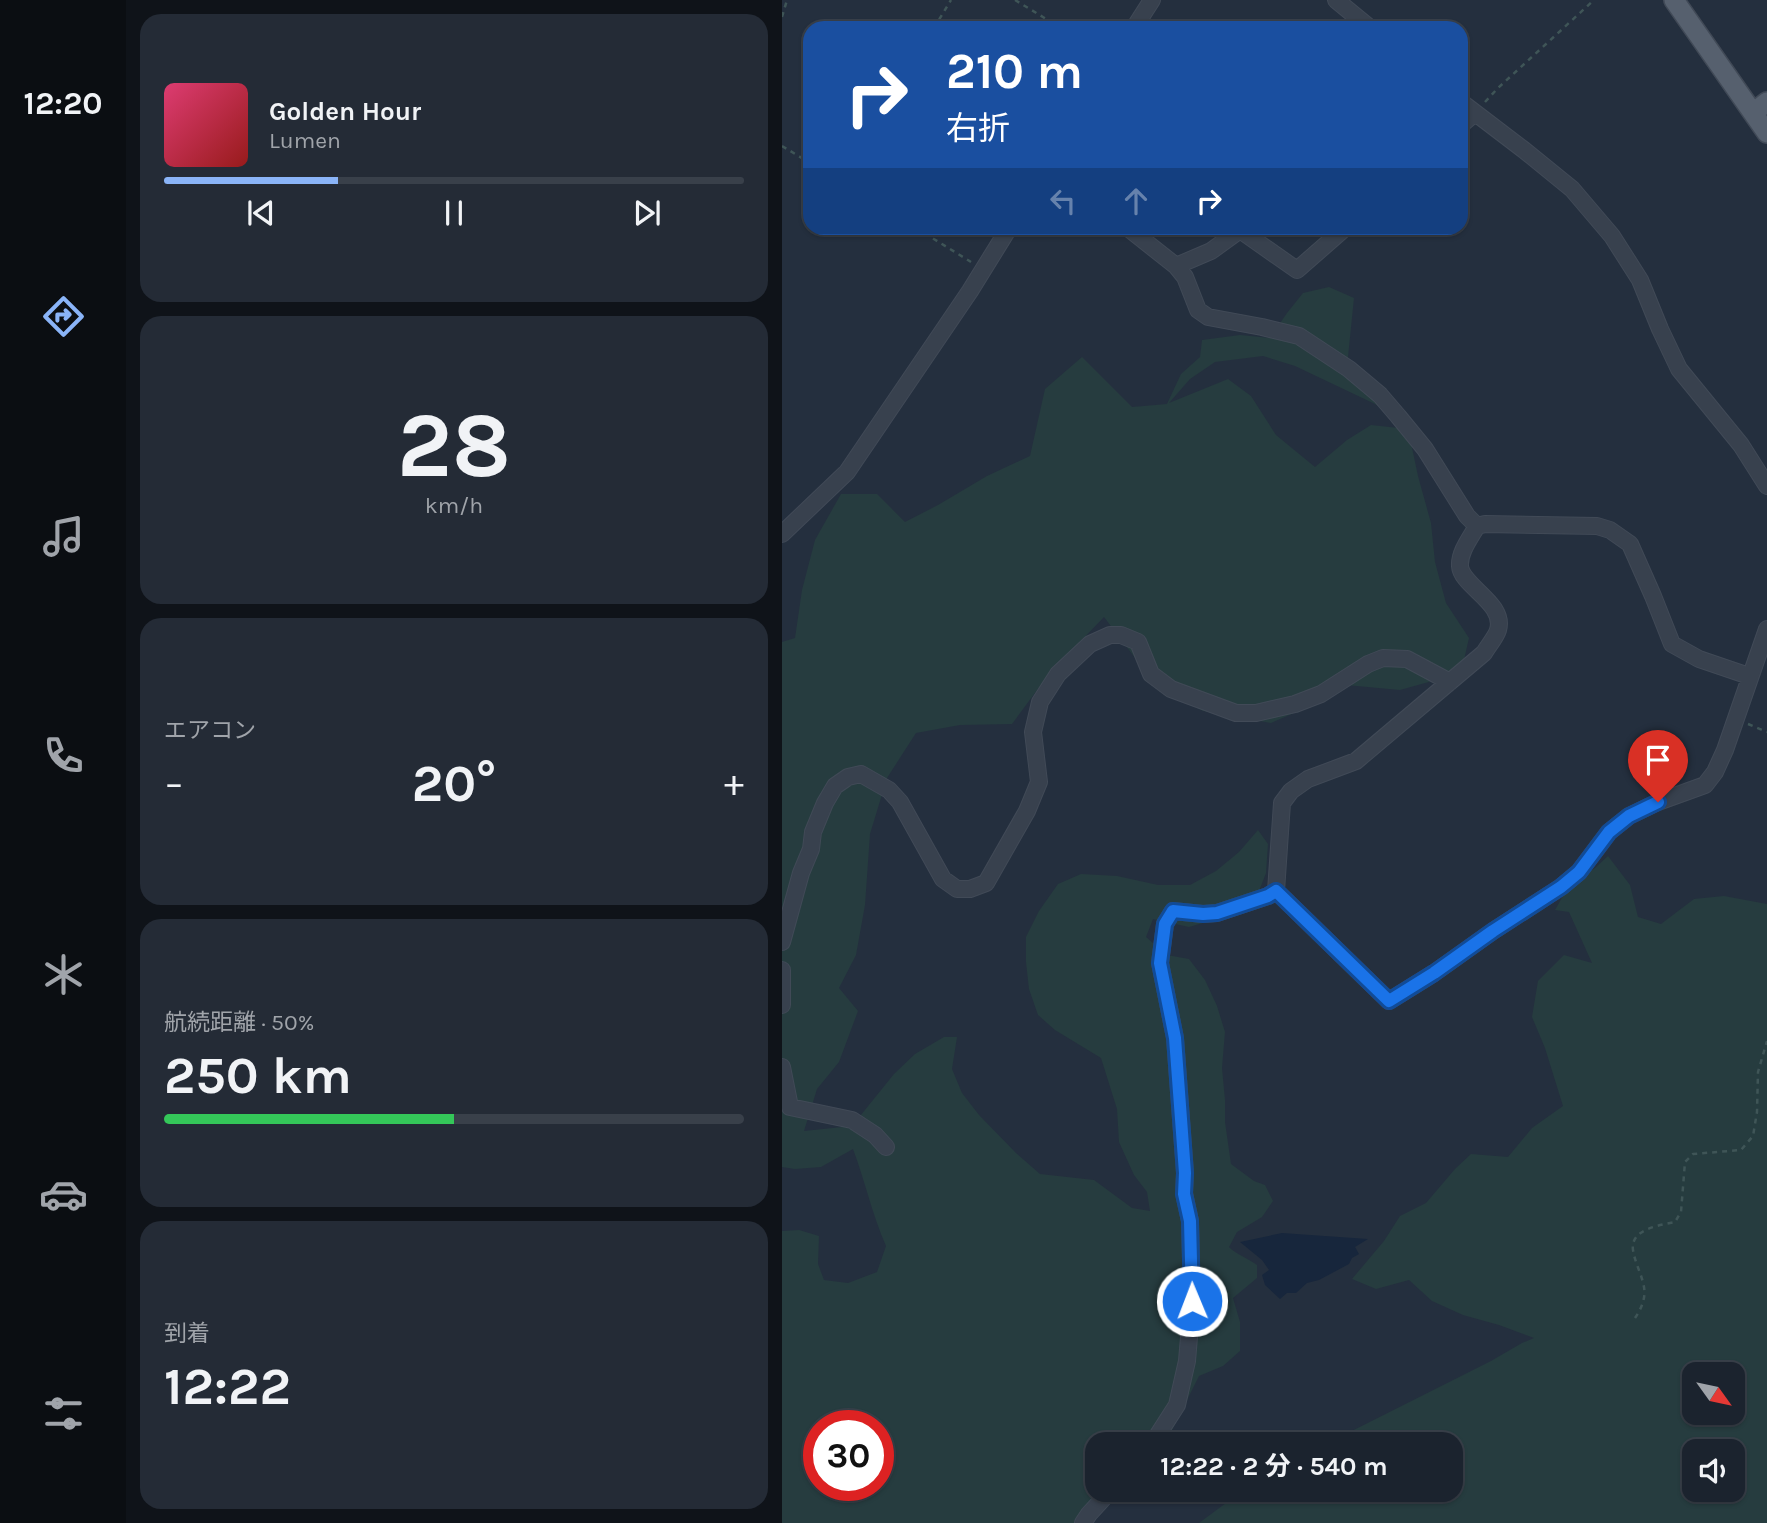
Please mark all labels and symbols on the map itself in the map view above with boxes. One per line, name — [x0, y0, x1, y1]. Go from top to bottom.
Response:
pin — [1628, 730, 1688, 802]
position arrow — [1155, 1264, 1229, 1338]
north arrow — [1682, 1362, 1744, 1424]
speed limit sign: 30 — [803, 1410, 894, 1501]

